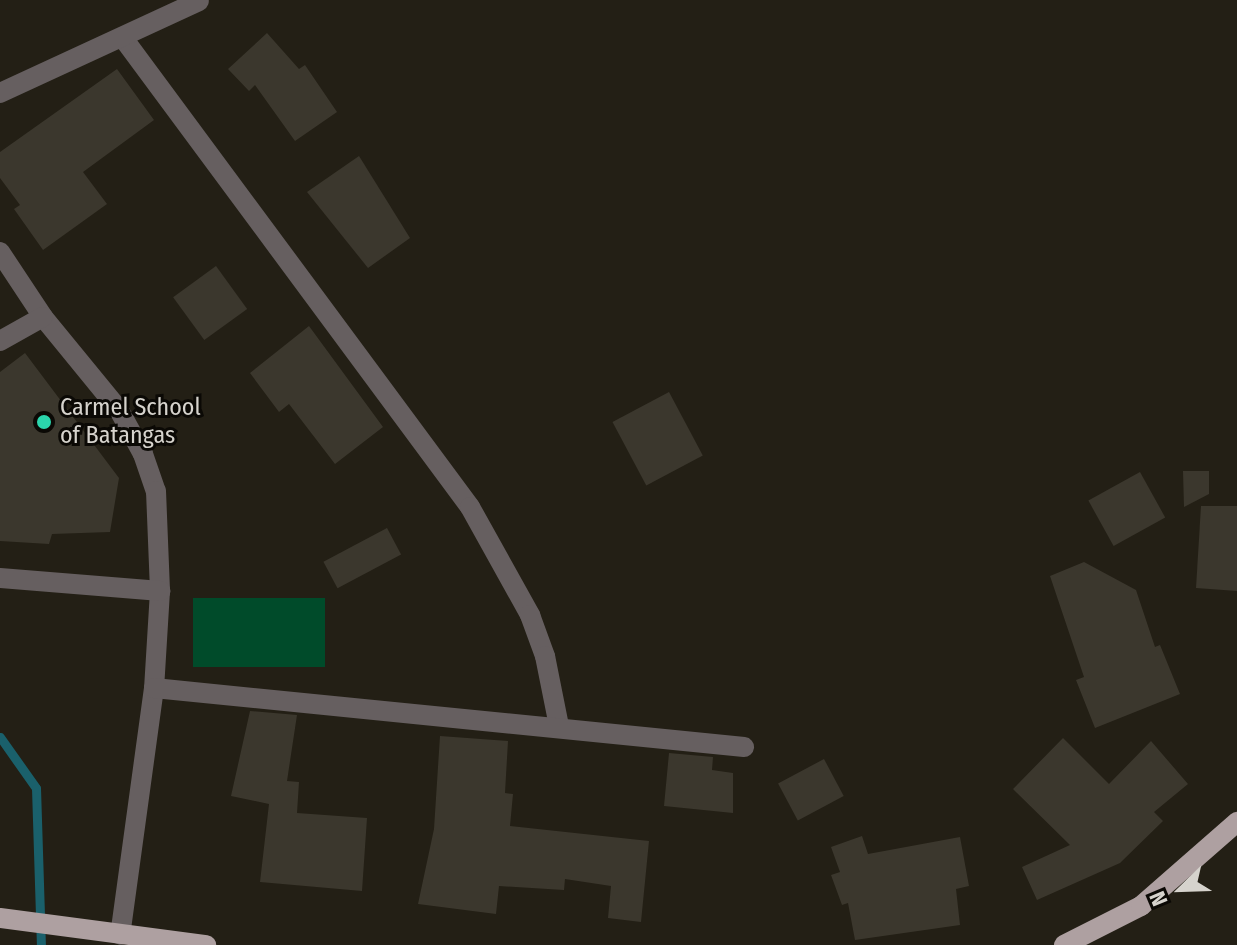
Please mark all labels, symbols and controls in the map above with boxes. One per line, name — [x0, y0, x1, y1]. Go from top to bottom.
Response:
place label: Carmel School of Batangas — [60, 394, 201, 450]
marker: Carmel School of Batangas — [35, 413, 53, 431]
north arrow — [1141, 849, 1221, 929]
text: N — [1143, 887, 1173, 910]

